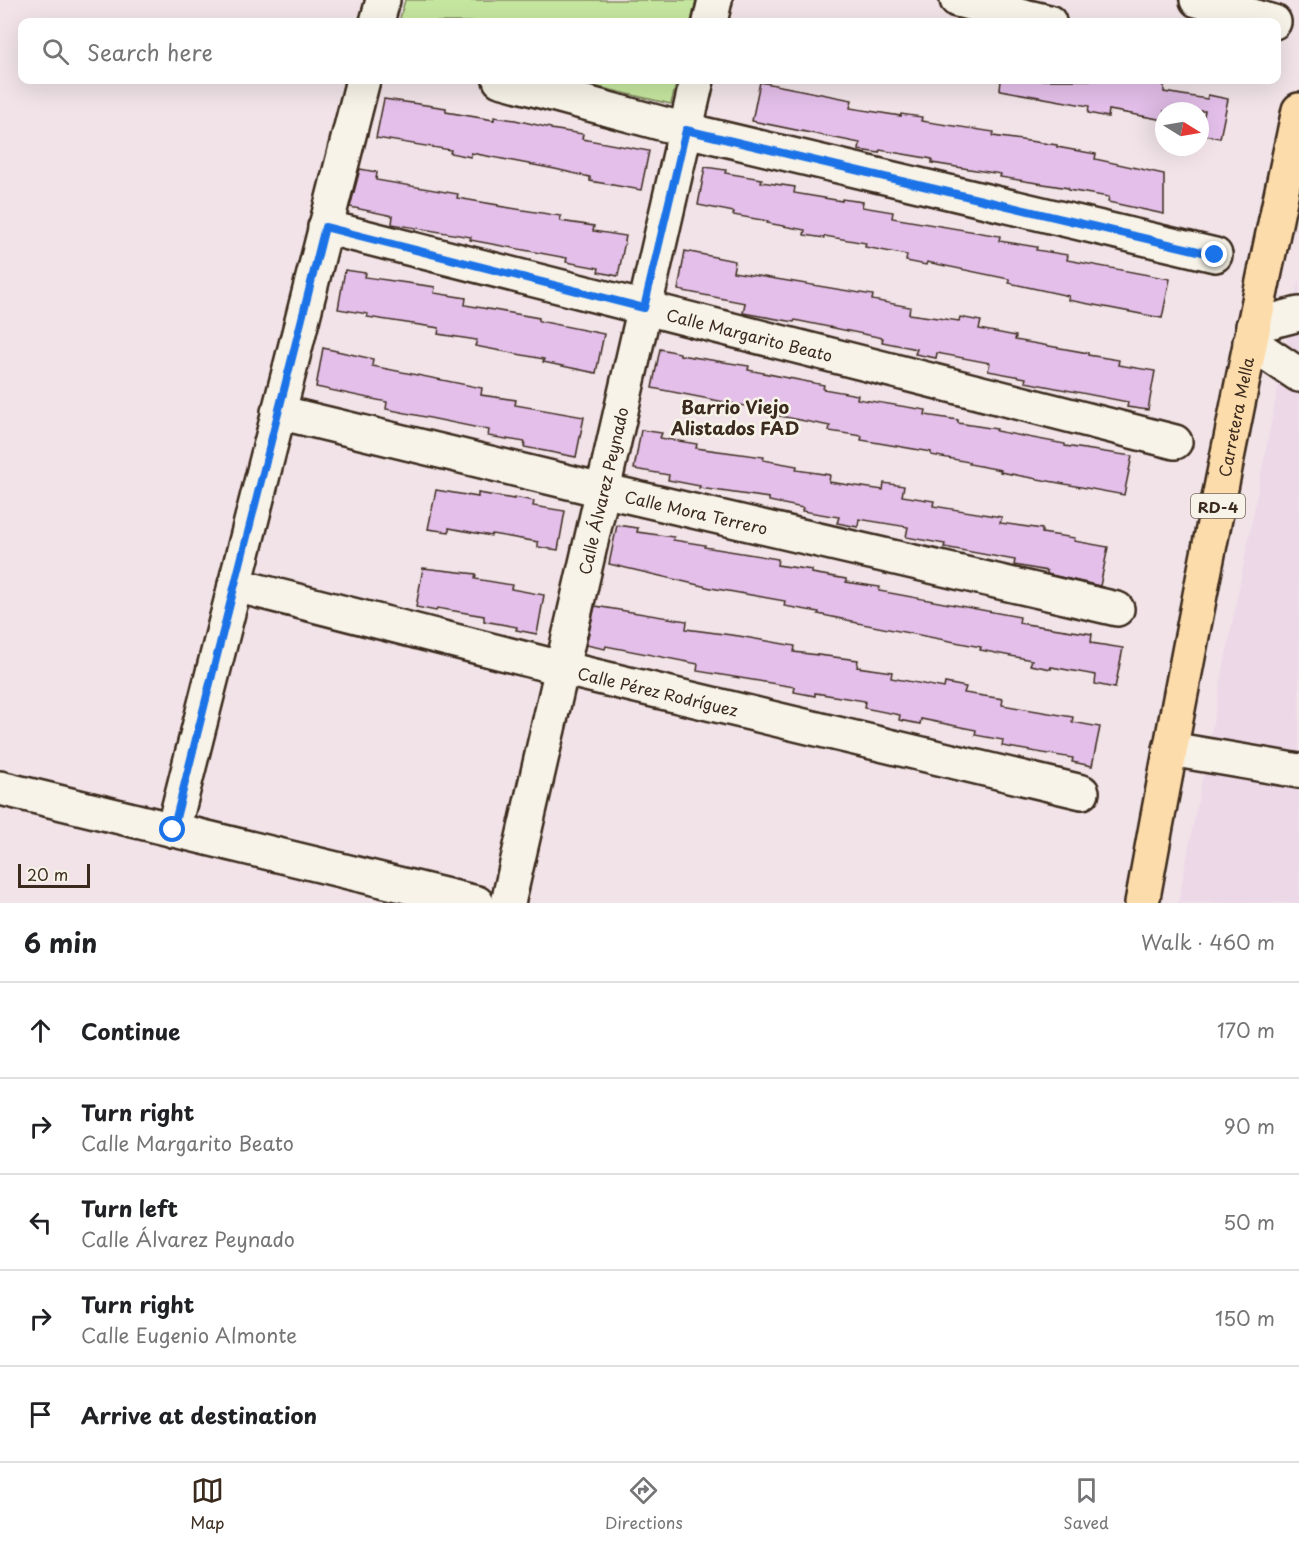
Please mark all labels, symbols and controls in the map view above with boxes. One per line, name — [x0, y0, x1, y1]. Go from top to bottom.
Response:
search box — [18, 18, 1281, 84]
icon: search — [39, 35, 72, 68]
text: Search here — [87, 35, 213, 68]
north arrow — [1155, 102, 1209, 156]
route end — [1201, 241, 1227, 267]
street label: Calle Margarito Beato — [664, 302, 835, 367]
street label: Carretera Mella — [1212, 355, 1259, 479]
district label: Barrio Viejo Alistados FAD — [670, 393, 799, 441]
street label: Calle Álvarez Peynado — [572, 404, 634, 577]
street label: Calle Mora Terrero — [622, 484, 770, 540]
road number: RD-4 — [1191, 494, 1245, 518]
street label: Calle Pérez Rodríguez — [575, 660, 741, 722]
route start — [159, 816, 185, 842]
scale bar — [18, 861, 90, 888]
text: 20 m — [27, 862, 68, 886]
text: 6 min — [24, 923, 97, 962]
text: Walk · 460 m — [1141, 927, 1275, 957]
icon: ahead — [24, 1014, 57, 1047]
text: Continue — [81, 1014, 180, 1047]
text: 170 m — [1217, 1015, 1275, 1045]
text: Turn right — [81, 1095, 194, 1128]
icon: right — [24, 1110, 57, 1143]
text: 90 m — [1224, 1111, 1275, 1141]
text: Calle Margarito Beato — [81, 1128, 294, 1158]
text: Turn left — [81, 1191, 178, 1224]
icon: left — [24, 1206, 57, 1239]
text: 50 m — [1223, 1207, 1275, 1237]
text: Calle Álvarez Peynado — [81, 1224, 295, 1254]
text: Turn right — [81, 1287, 194, 1320]
icon: right — [24, 1302, 57, 1335]
text: 150 m — [1215, 1303, 1275, 1333]
text: Calle Eugenio Almonte — [81, 1320, 297, 1350]
icon: arrive — [24, 1398, 57, 1431]
text: Arrive at destination — [81, 1398, 317, 1431]
tab: Map — [190, 1474, 224, 1534]
tab: Directions — [605, 1474, 683, 1534]
tab: Saved — [1063, 1474, 1109, 1534]

